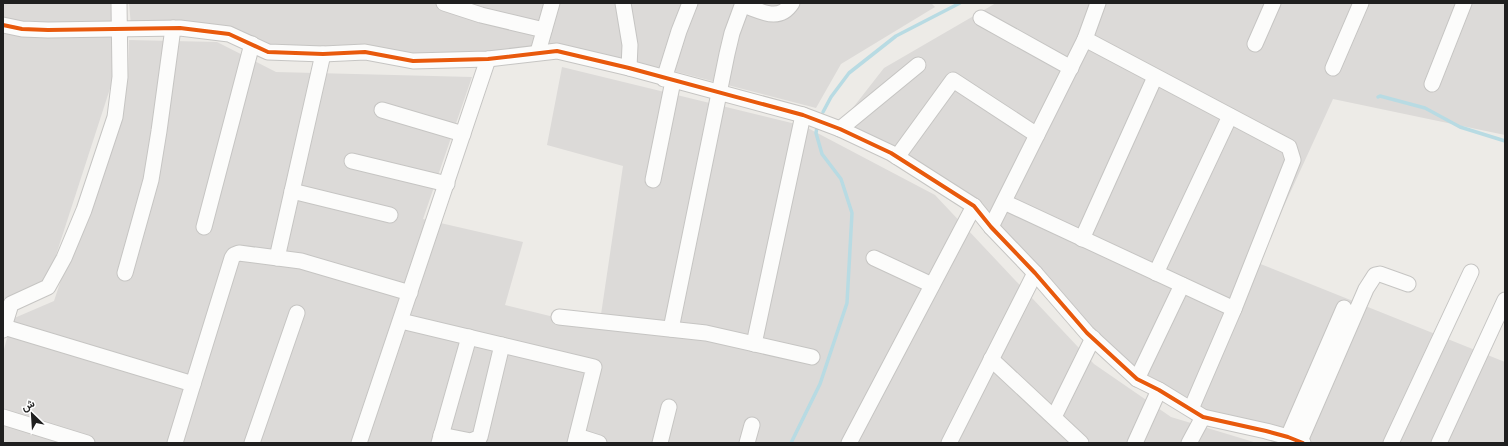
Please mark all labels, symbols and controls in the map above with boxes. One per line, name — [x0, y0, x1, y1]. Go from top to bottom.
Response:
north arrow — [12, 394, 52, 434]
text: ش — [19, 397, 37, 414]

